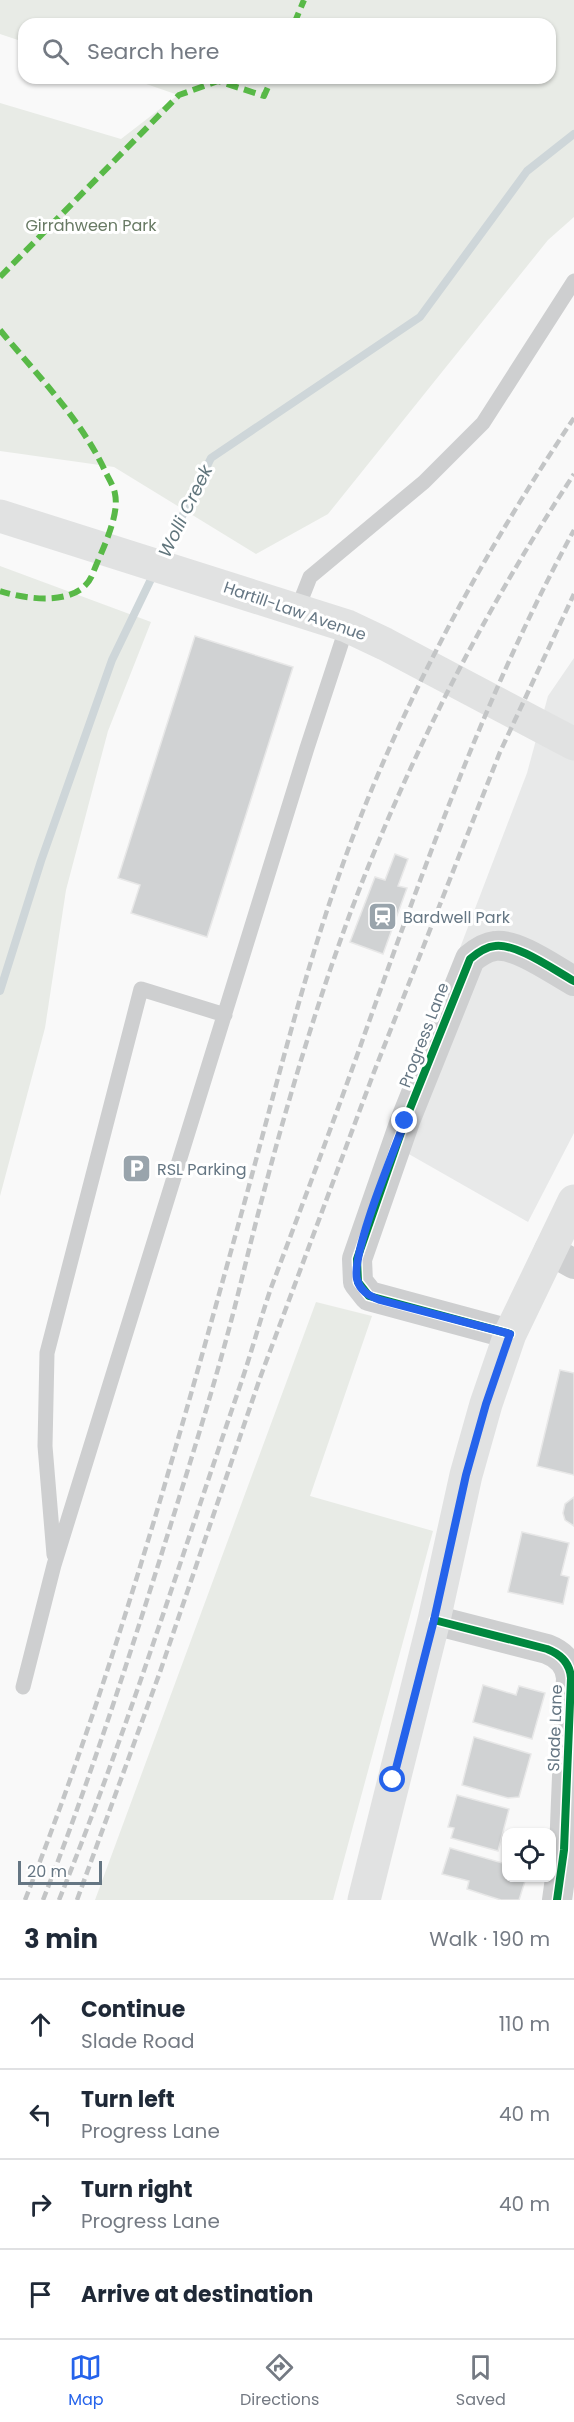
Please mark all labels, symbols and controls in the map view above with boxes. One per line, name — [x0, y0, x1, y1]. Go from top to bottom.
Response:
search box — [18, 18, 556, 84]
icon: search — [39, 35, 72, 68]
text: Search here — [87, 36, 220, 67]
park label: Girrahween Park — [25, 214, 157, 237]
water label: Wolli Creek — [152, 460, 218, 561]
street label: Hartill-Law Avenue — [221, 576, 369, 646]
station icon: Bardwell Park — [366, 901, 398, 933]
place label: Bardwell Park — [403, 906, 511, 929]
street label: Progress Lane — [393, 979, 455, 1091]
route end — [391, 1107, 417, 1133]
parking icon: RSL Parking — [120, 1153, 152, 1185]
place label: RSL Parking — [157, 1158, 247, 1181]
street label: Slade Lane — [542, 1684, 568, 1772]
route start — [379, 1766, 405, 1792]
map controls — [502, 1828, 556, 1882]
button: locate — [502, 1828, 556, 1882]
scale bar — [18, 1858, 102, 1886]
text: 20 m — [27, 1860, 67, 1883]
text: 3 min — [24, 1921, 98, 1957]
text: Walk · 190 m — [429, 1925, 550, 1953]
text: Continue — [81, 1994, 185, 2025]
icon: ahead — [24, 2008, 57, 2041]
text: 110 m — [499, 2010, 550, 2038]
text: Slade Road — [81, 2027, 194, 2055]
text: Turn left — [81, 2084, 175, 2115]
icon: left — [24, 2098, 57, 2131]
text: 40 m — [499, 2100, 550, 2128]
text: Progress Lane — [81, 2117, 220, 2145]
text: Turn right — [81, 2174, 192, 2205]
icon: right — [24, 2188, 57, 2221]
text: 40 m — [499, 2190, 550, 2218]
text: Progress Lane — [81, 2207, 220, 2235]
icon: arrive — [24, 2278, 57, 2311]
text: Arrive at destination — [81, 2279, 313, 2310]
tab: Map — [68, 2351, 104, 2412]
tab: Directions — [240, 2351, 319, 2412]
tab: Saved — [456, 2351, 506, 2412]

